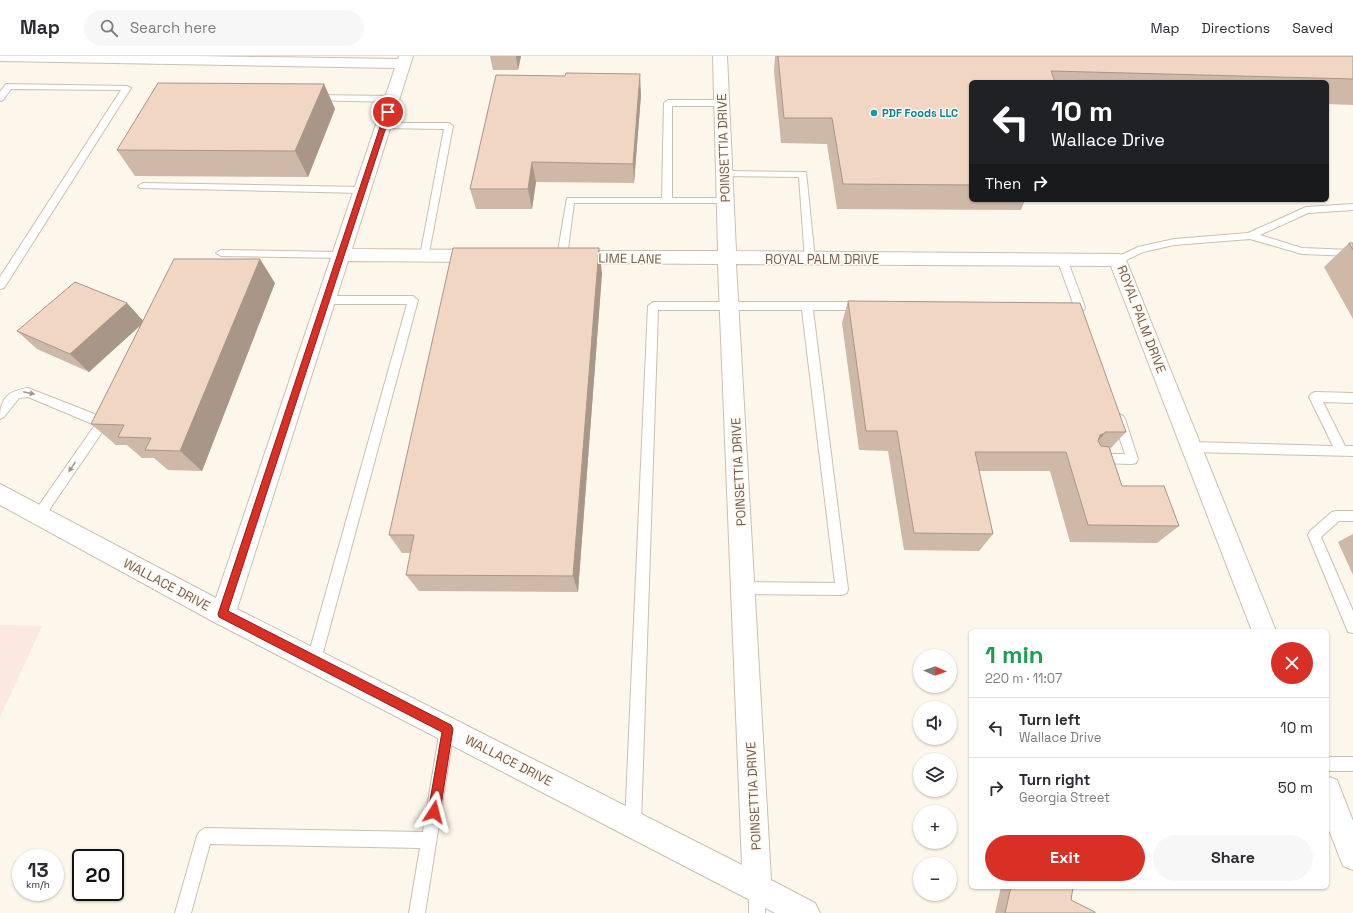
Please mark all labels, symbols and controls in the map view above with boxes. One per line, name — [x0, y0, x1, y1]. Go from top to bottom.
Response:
search box — [84, 10, 364, 46]
text: Map — [20, 15, 60, 40]
icon: search — [98, 17, 120, 39]
text: Search here — [130, 18, 216, 37]
text: Map — [1150, 19, 1180, 37]
text: Directions — [1202, 19, 1270, 37]
text: Saved — [1292, 19, 1333, 37]
street label: POINSETTIA DRIVE — [713, 93, 734, 203]
text: 10 m — [1051, 93, 1113, 129]
pin — [371, 95, 405, 129]
icon: left — [985, 96, 1037, 148]
icon: arrive — [377, 101, 399, 123]
place label: PDF Foods LLC — [882, 106, 958, 120]
marker: PDF Foods LLC — [869, 108, 879, 118]
text: Wallace Drive — [1051, 128, 1165, 151]
icon: right — [1029, 172, 1051, 194]
text: Then — [985, 174, 1021, 193]
street label: LIME LANE — [598, 249, 662, 268]
street label: ROYAL PALM DRIVE — [765, 251, 879, 268]
street label: ROYAL PALM DRIVE — [1113, 263, 1170, 375]
one-way arrow — [23, 391, 35, 397]
street label: POINSETTIA DRIVE — [727, 417, 750, 527]
one-way arrow — [69, 461, 76, 473]
street label: WALLACE DRIVE — [120, 554, 213, 614]
text: 1 min — [985, 639, 1044, 670]
button: close — [1271, 642, 1313, 684]
north arrow — [913, 649, 957, 693]
map controls — [913, 649, 957, 901]
text: 220 m · 11:07 — [985, 670, 1062, 687]
button: sound — [913, 701, 957, 745]
text: Turn left — [1019, 710, 1081, 729]
icon: left — [985, 717, 1007, 739]
text: 10 m — [1280, 718, 1313, 737]
text: Wallace Drive — [1019, 729, 1101, 746]
street label: WALLACE DRIVE — [462, 731, 555, 790]
street label: POINSETTIA DRIVE — [742, 741, 765, 851]
button: layers — [913, 753, 957, 797]
text: Turn right — [1019, 770, 1090, 789]
icon: right — [985, 777, 1007, 799]
text: 50 m — [1278, 778, 1313, 797]
text: Georgia Street — [1019, 789, 1110, 806]
position arrow — [413, 791, 455, 833]
button: + — [913, 805, 957, 849]
button: Exit — [985, 835, 1145, 881]
button: Share — [1153, 835, 1313, 881]
speed limit sign: 20 — [72, 849, 124, 901]
text: 13 — [27, 857, 49, 883]
button: − — [913, 857, 957, 901]
text: km/h — [26, 878, 50, 891]

